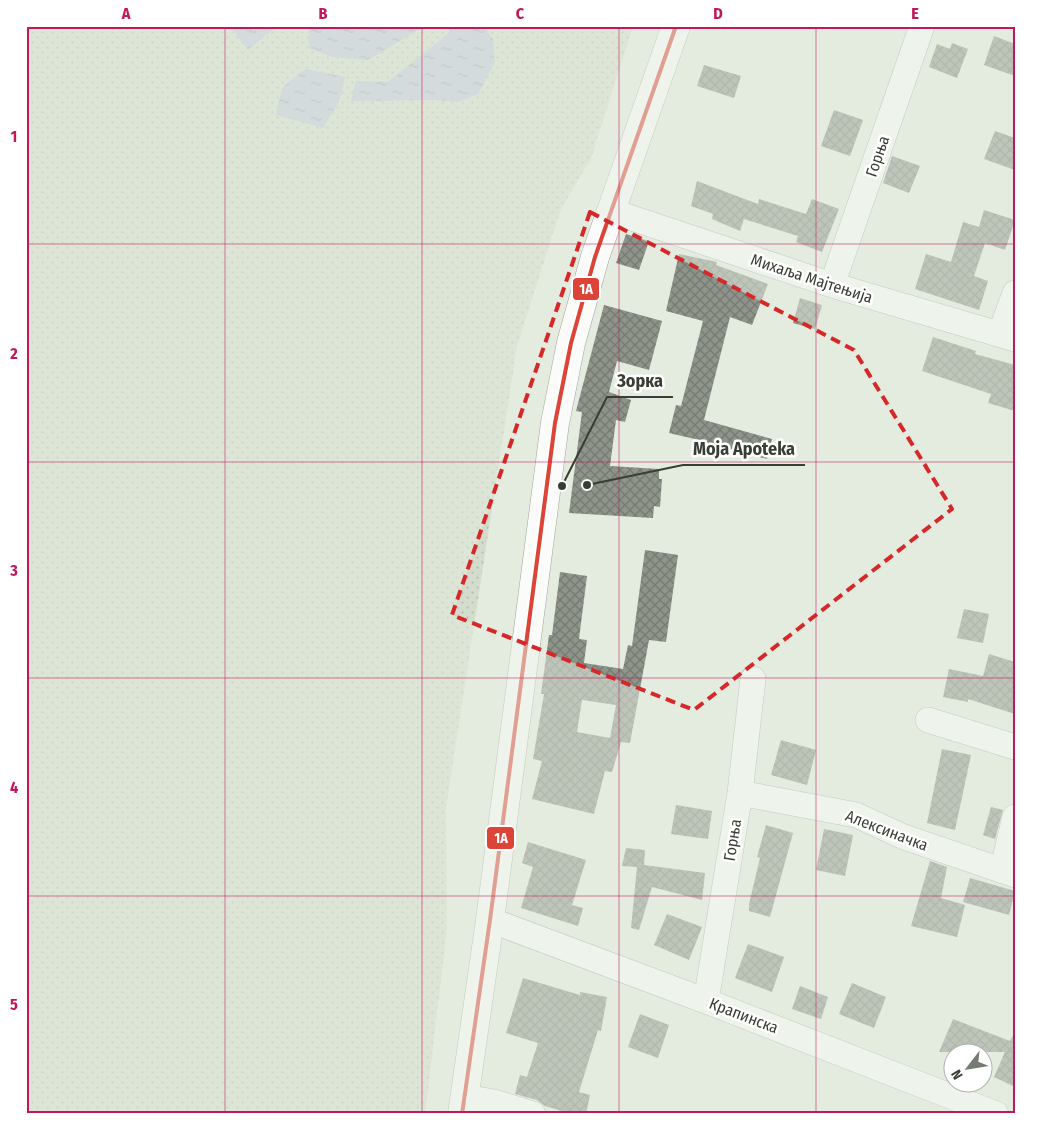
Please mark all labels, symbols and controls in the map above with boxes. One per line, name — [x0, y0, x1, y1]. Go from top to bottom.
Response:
text: A — [121, 4, 131, 23]
text: B — [319, 4, 328, 23]
text: C — [516, 4, 525, 23]
text: D — [713, 4, 723, 23]
text: E — [911, 4, 919, 23]
text: 1 — [11, 127, 17, 146]
street label: Горња — [862, 133, 893, 179]
street label: Михаља Мајтењија — [749, 250, 875, 307]
line badge: 1A — [572, 277, 600, 301]
text: 1A — [579, 281, 593, 298]
text: 2 — [9, 344, 18, 363]
callout: Зорка — [607, 364, 673, 397]
text: Зорка — [616, 370, 663, 392]
callout: Moja Apoteka — [683, 432, 805, 465]
text: Moja Apoteka — [693, 438, 795, 460]
text: 3 — [9, 561, 18, 580]
text: 4 — [10, 778, 18, 797]
street label: Алексиначка — [843, 806, 931, 855]
street label: Горња — [720, 818, 745, 862]
line badge: 1A — [486, 826, 515, 850]
text: 1A — [494, 830, 508, 847]
street label: Крапинска — [707, 994, 781, 1037]
text: 5 — [10, 995, 18, 1014]
north arrow — [944, 1042, 994, 1092]
text: N — [948, 1066, 967, 1082]

